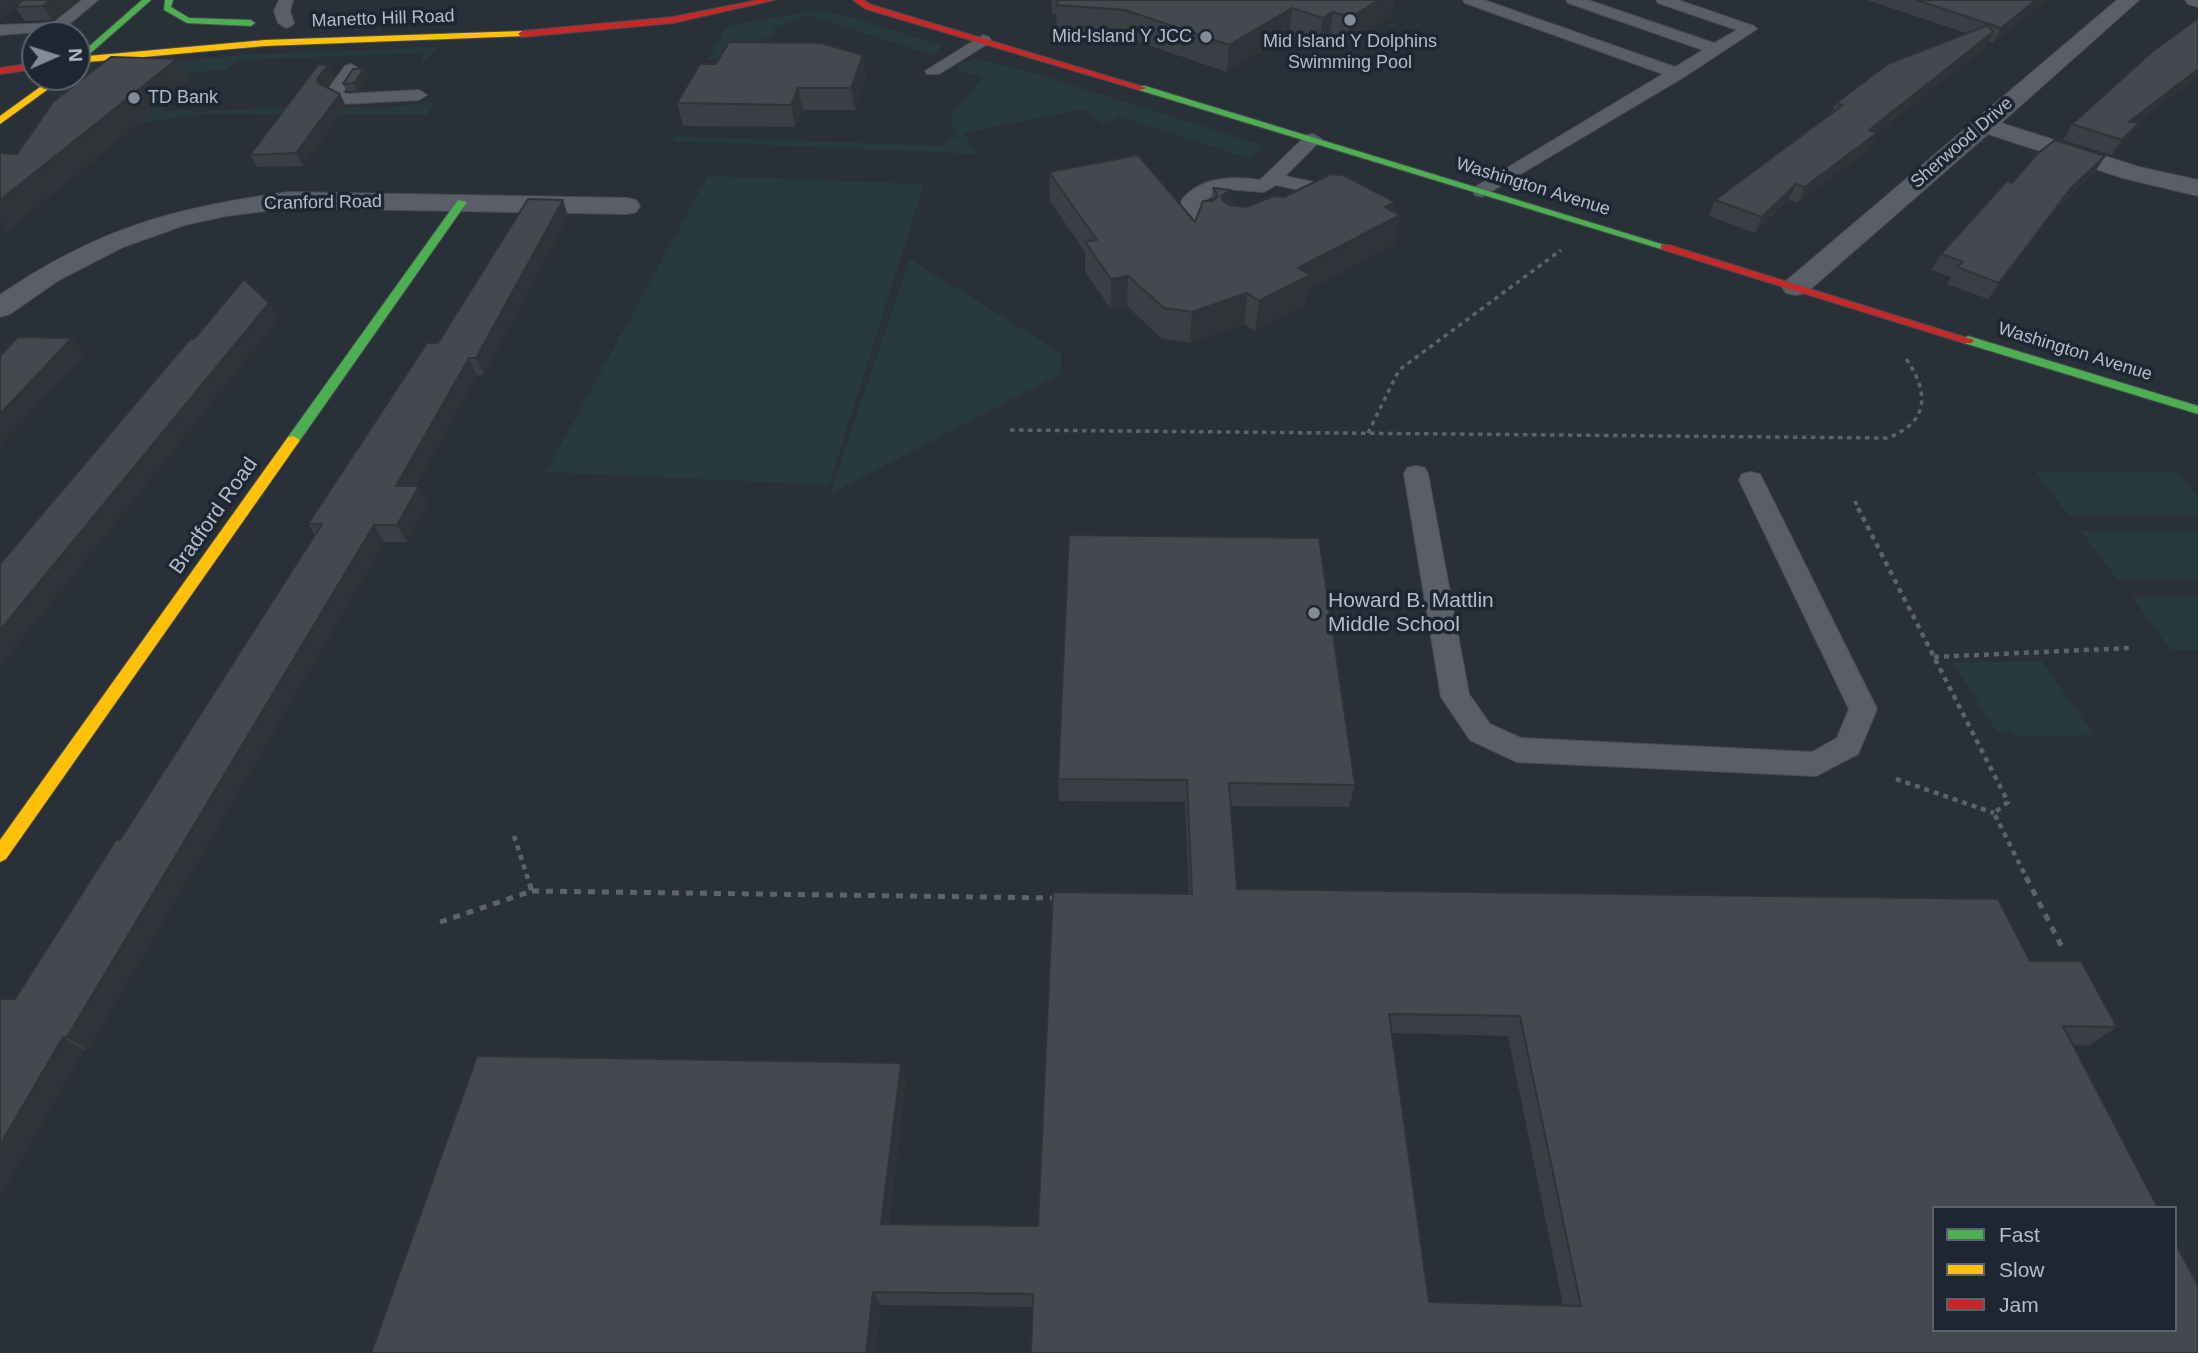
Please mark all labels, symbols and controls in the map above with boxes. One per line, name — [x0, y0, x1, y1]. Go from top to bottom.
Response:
street label: Manetto Hill Road — [311, 6, 455, 32]
marker: Mid Island Y Dolphins Swimming Pool — [1342, 12, 1358, 28]
north arrow — [21, 21, 91, 91]
place label: Mid-Island Y JCC — [1052, 26, 1192, 48]
marker: Mid-Island Y JCC — [1198, 29, 1214, 45]
place label: Mid Island Y Dolphins Swimming Pool — [1263, 31, 1437, 74]
text: N — [65, 48, 86, 62]
place label: TD Bank — [148, 87, 218, 109]
marker: TD Bank — [126, 90, 142, 106]
street label: Sherwood Drive — [1907, 93, 2017, 193]
street label: Washington Avenue — [1453, 153, 1613, 221]
street label: Cranford Road — [264, 191, 382, 215]
street label: Washington Avenue — [1995, 318, 2155, 386]
street label: Bradford Road — [165, 453, 263, 579]
place label: Howard B. Mattlin Middle School — [1328, 588, 1494, 638]
marker: Howard B. Mattlin Middle School — [1306, 605, 1322, 621]
legend — [1932, 1206, 2177, 1332]
text: Fast — [1999, 1223, 2040, 1246]
text: Slow — [1999, 1258, 2045, 1281]
text: Jam — [1999, 1293, 2039, 1316]

